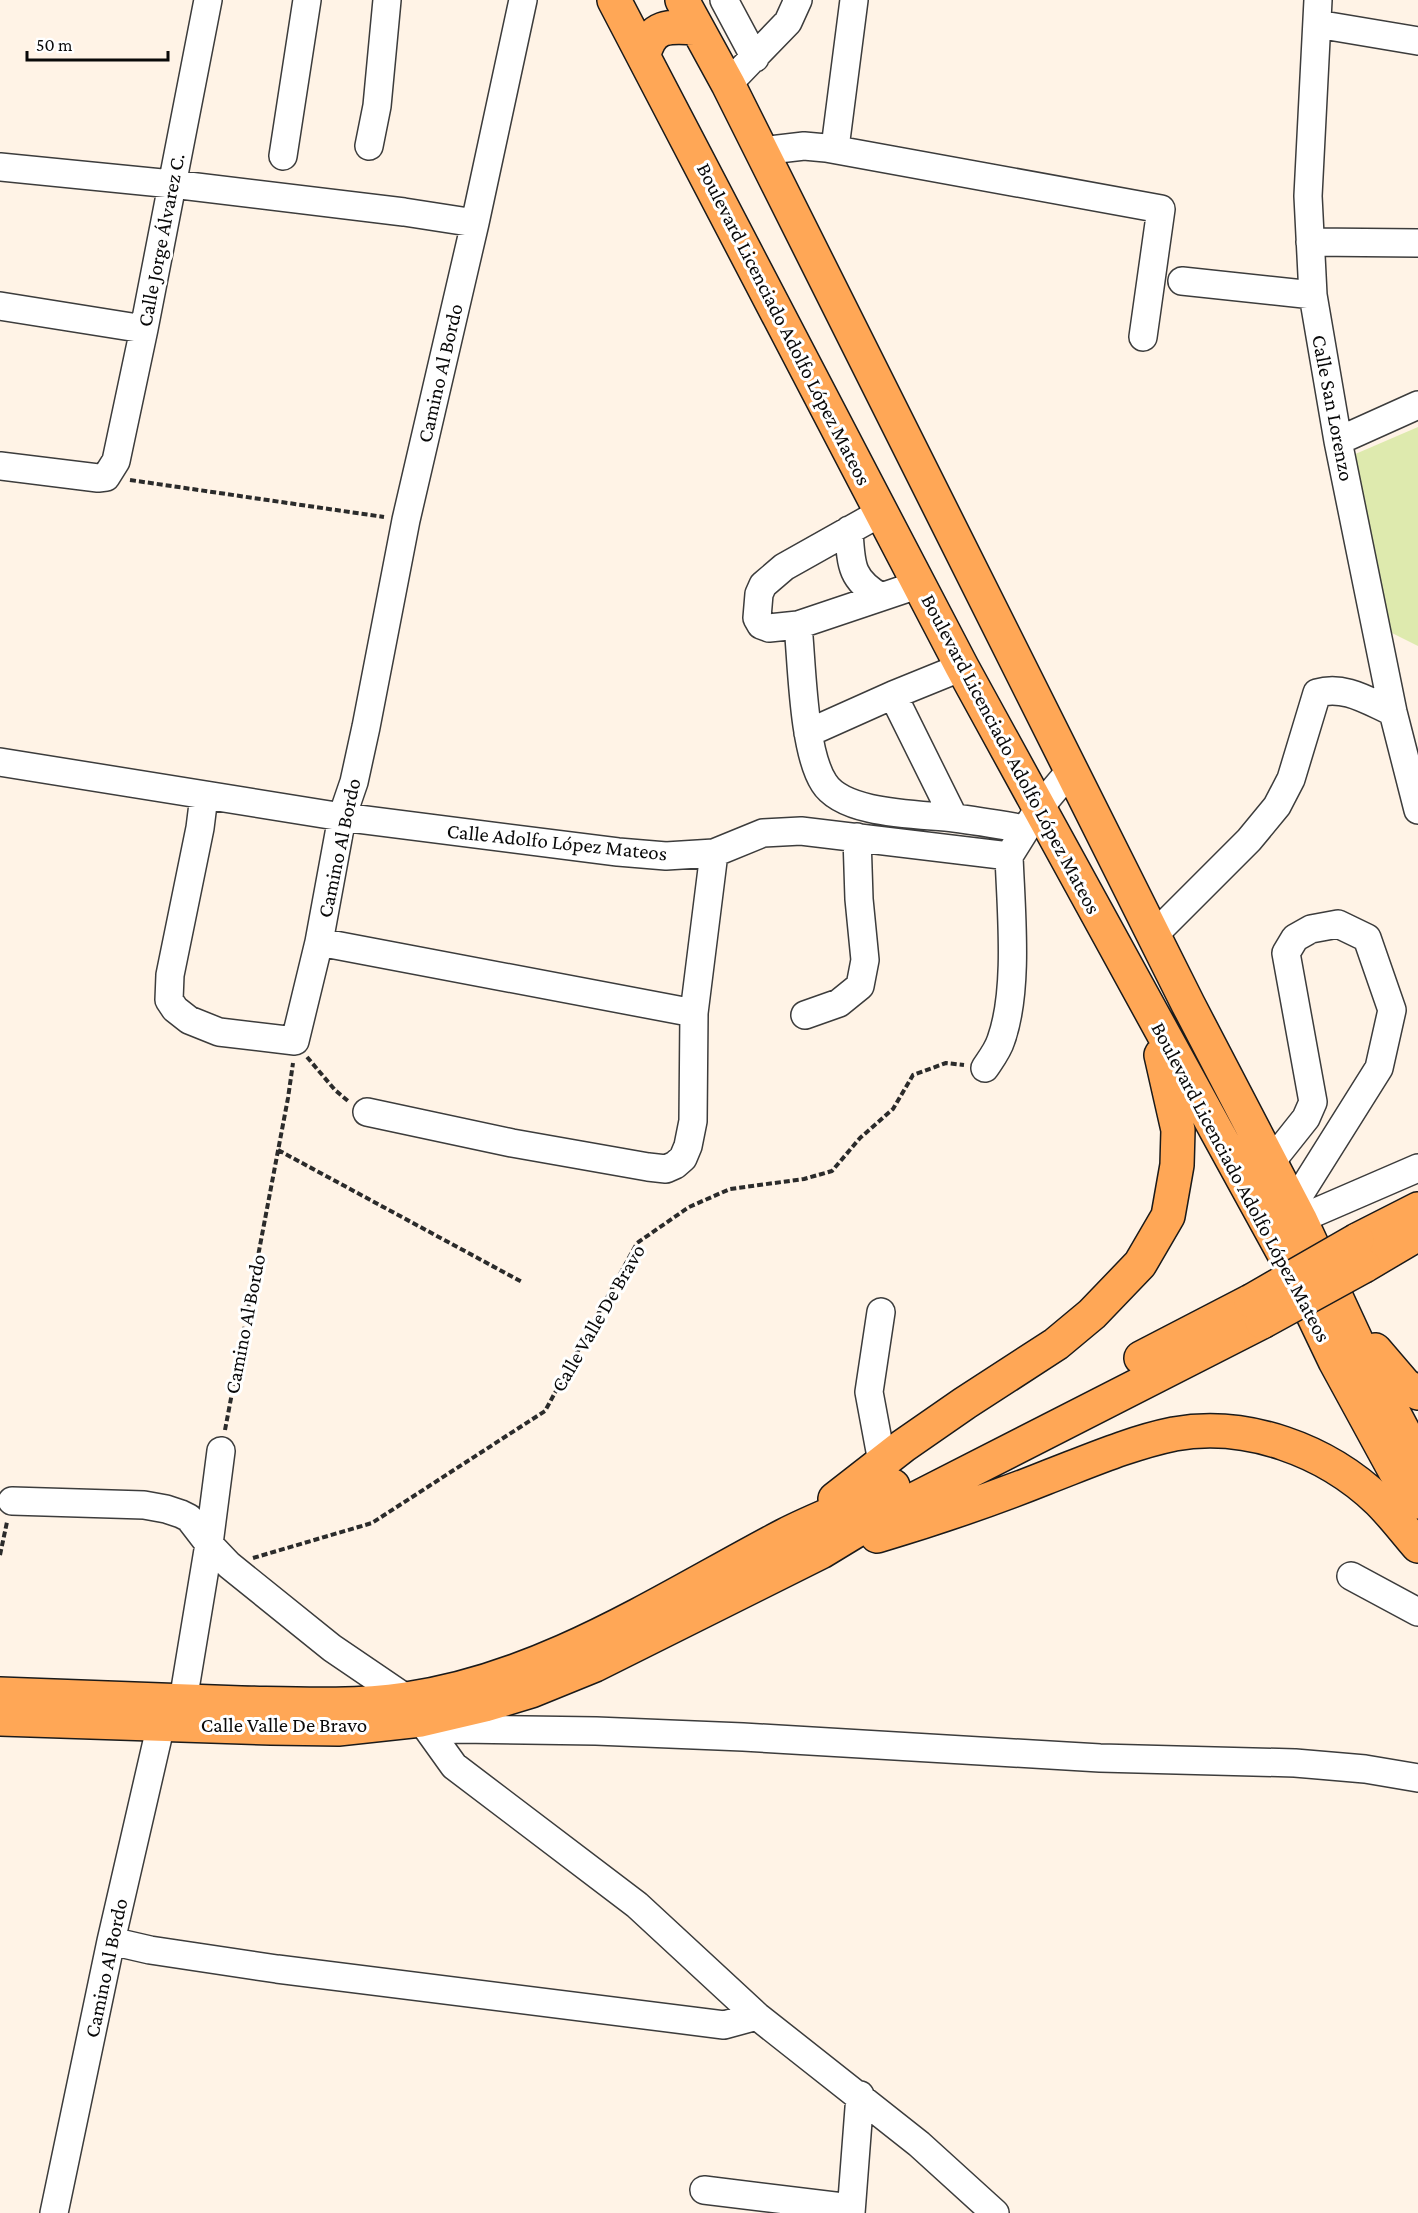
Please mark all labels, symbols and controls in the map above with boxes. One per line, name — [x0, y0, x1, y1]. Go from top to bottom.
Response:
scale bar — [27, 24, 168, 62]
text: 50 m — [36, 35, 73, 55]
street label: Calle Jorge Álvarez C. — [132, 151, 190, 329]
street label: Boulevard Licenciado Adolfo López Mateos — [692, 159, 876, 489]
street label: Camino Al Bordo — [412, 301, 468, 445]
street label: Calle San Lorenzo — [1307, 333, 1359, 483]
street label: Boulevard Licenciado Adolfo López Mateos — [916, 590, 1106, 918]
street label: Camino Al Bordo — [313, 776, 365, 920]
street label: Calle Adolfo López Mateos — [446, 818, 668, 866]
street label: Boulevard Licenciado Adolfo López Mateos — [1146, 1018, 1336, 1346]
street label: Calle Valle De Bravo — [546, 1240, 650, 1396]
street label: Camino Al Bordo — [220, 1252, 270, 1396]
street label: Calle Valle De Bravo — [201, 1713, 367, 1737]
street label: Camino Al Bordo — [80, 1896, 132, 2040]

